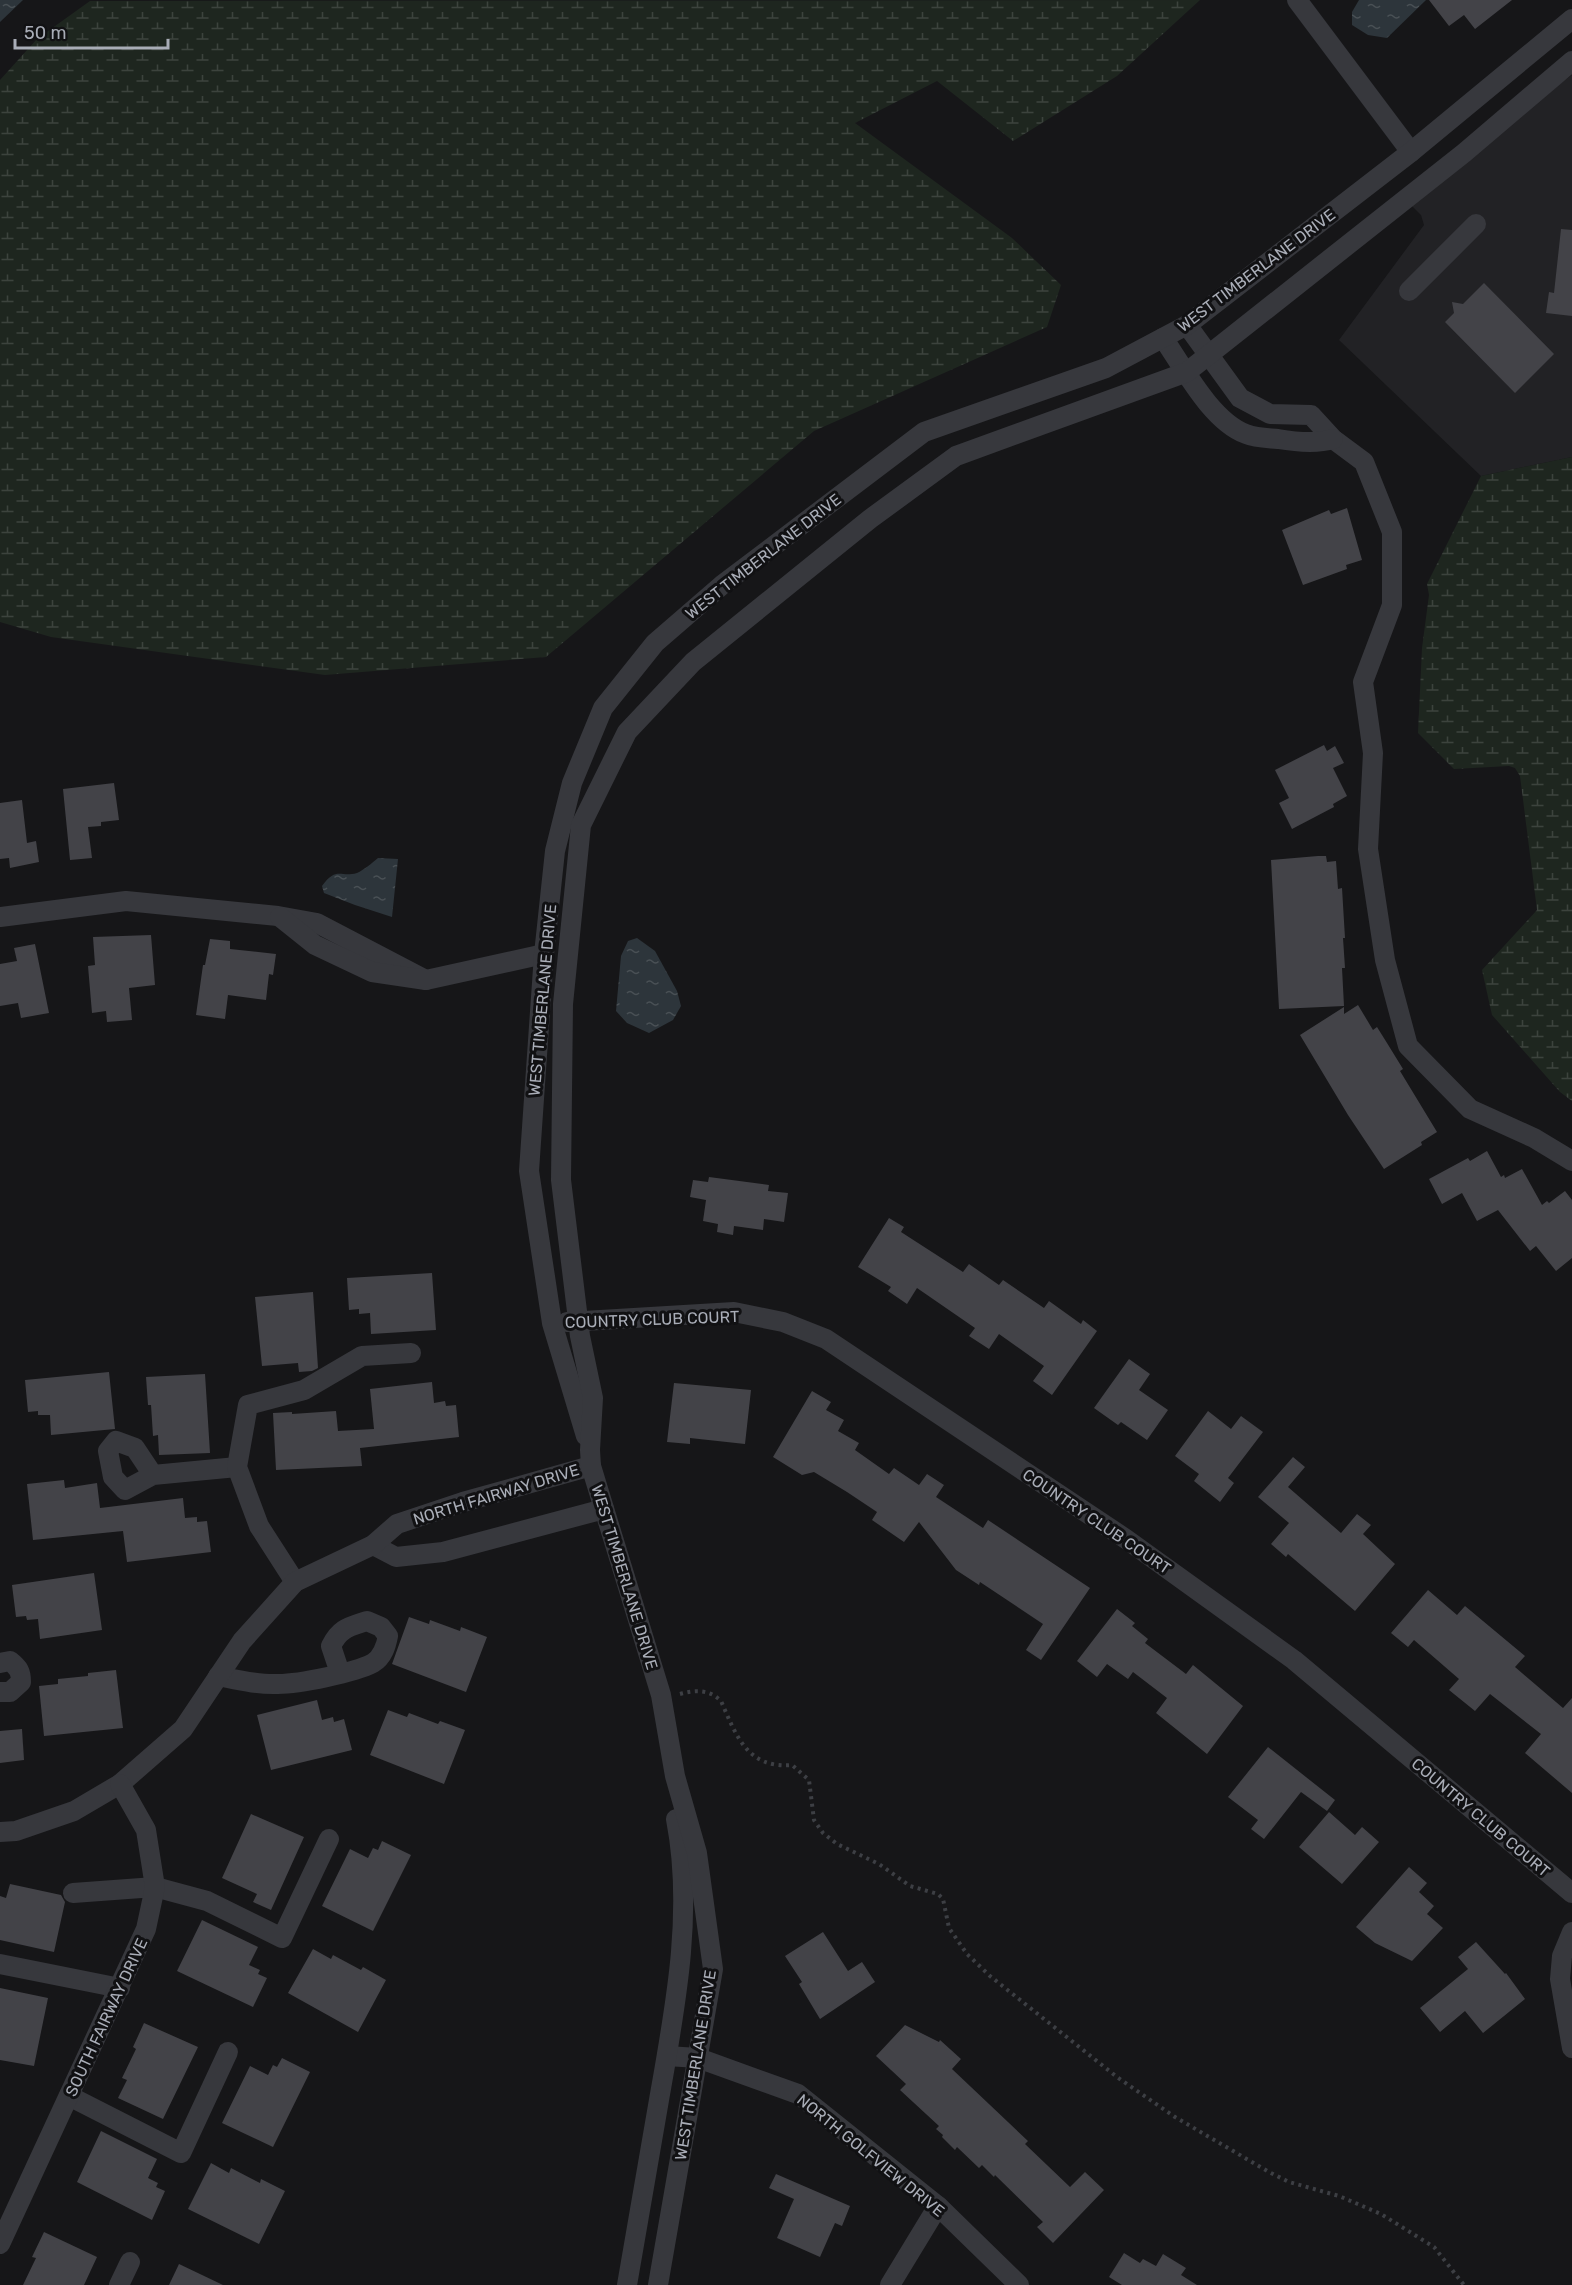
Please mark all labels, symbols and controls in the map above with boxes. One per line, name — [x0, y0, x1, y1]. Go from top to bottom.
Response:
scale bar — [15, 12, 168, 50]
text: 50 m — [24, 22, 67, 44]
street label: WEST TIMBERLANE DRIVE — [1174, 205, 1339, 336]
street label: WEST TIMBERLANE DRIVE — [682, 490, 845, 623]
street label: WEST TIMBERLANE DRIVE — [525, 903, 560, 1097]
street label: COUNTRY CLUB COURT — [564, 1307, 740, 1332]
street label: NORTH FAIRWAY DRIVE — [411, 1460, 582, 1529]
street label: COUNTRY CLUB COURT — [1019, 1465, 1174, 1578]
street label: WEST TIMBERLANE DRIVE — [587, 1482, 662, 1672]
street label: COUNTRY CLUB COURT — [1408, 1754, 1554, 1881]
street label: SOUTH FAIRWAY DRIVE — [61, 1935, 152, 2099]
street label: WEST TIMBERLANE DRIVE — [671, 1969, 720, 2162]
street label: NORTH GOLFVIEW DRIVE — [793, 2090, 948, 2221]

